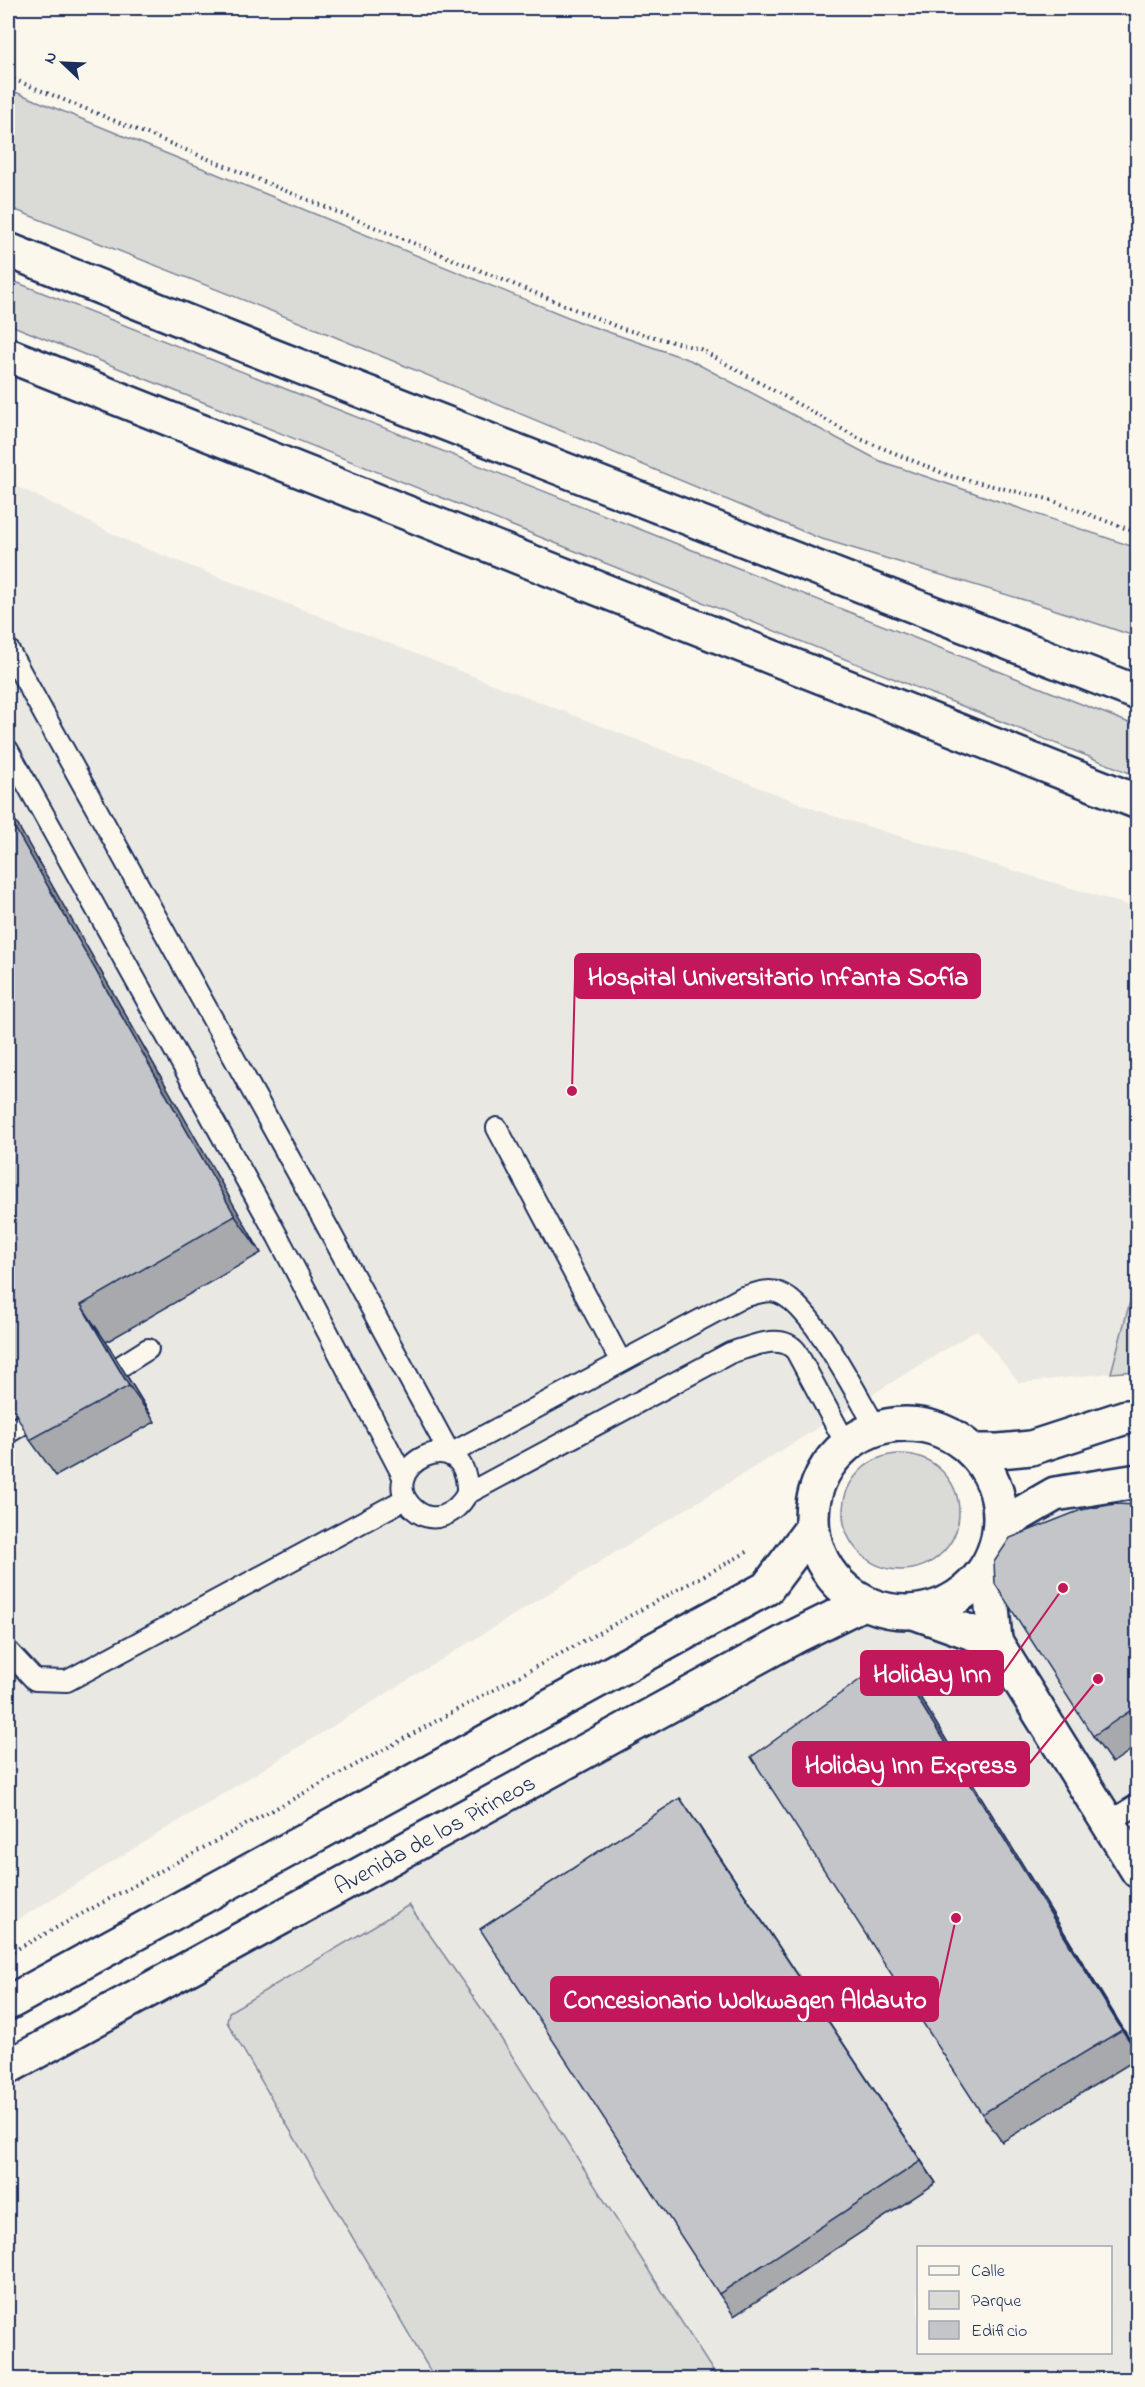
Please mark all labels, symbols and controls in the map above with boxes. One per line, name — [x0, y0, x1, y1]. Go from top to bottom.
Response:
north arrow — [33, 33, 93, 93]
text: N — [38, 48, 64, 68]
callout: Hospital Universitario Infanta Sofía — [575, 954, 980, 998]
text: Hospital Universitario Infanta Sofía — [588, 960, 968, 998]
callout: Holiday Inn — [861, 1651, 1003, 1695]
text: Holiday Inn — [873, 1657, 991, 1695]
callout: Holiday Inn Express — [793, 1742, 1029, 1786]
text: Holiday Inn Express — [805, 1748, 1017, 1786]
street label: Avenida de los Pirineos — [328, 1767, 543, 1905]
callout: Concesionario Wolkwagen Aldauto — [551, 1977, 938, 2021]
text: Concesionario Wolkwagen Aldauto — [563, 1983, 927, 2022]
legend — [917, 2246, 1112, 2354]
text: Calle — [971, 2259, 1006, 2285]
text: Parque — [971, 2289, 1022, 2315]
text: Edificio — [971, 2319, 1027, 2345]

